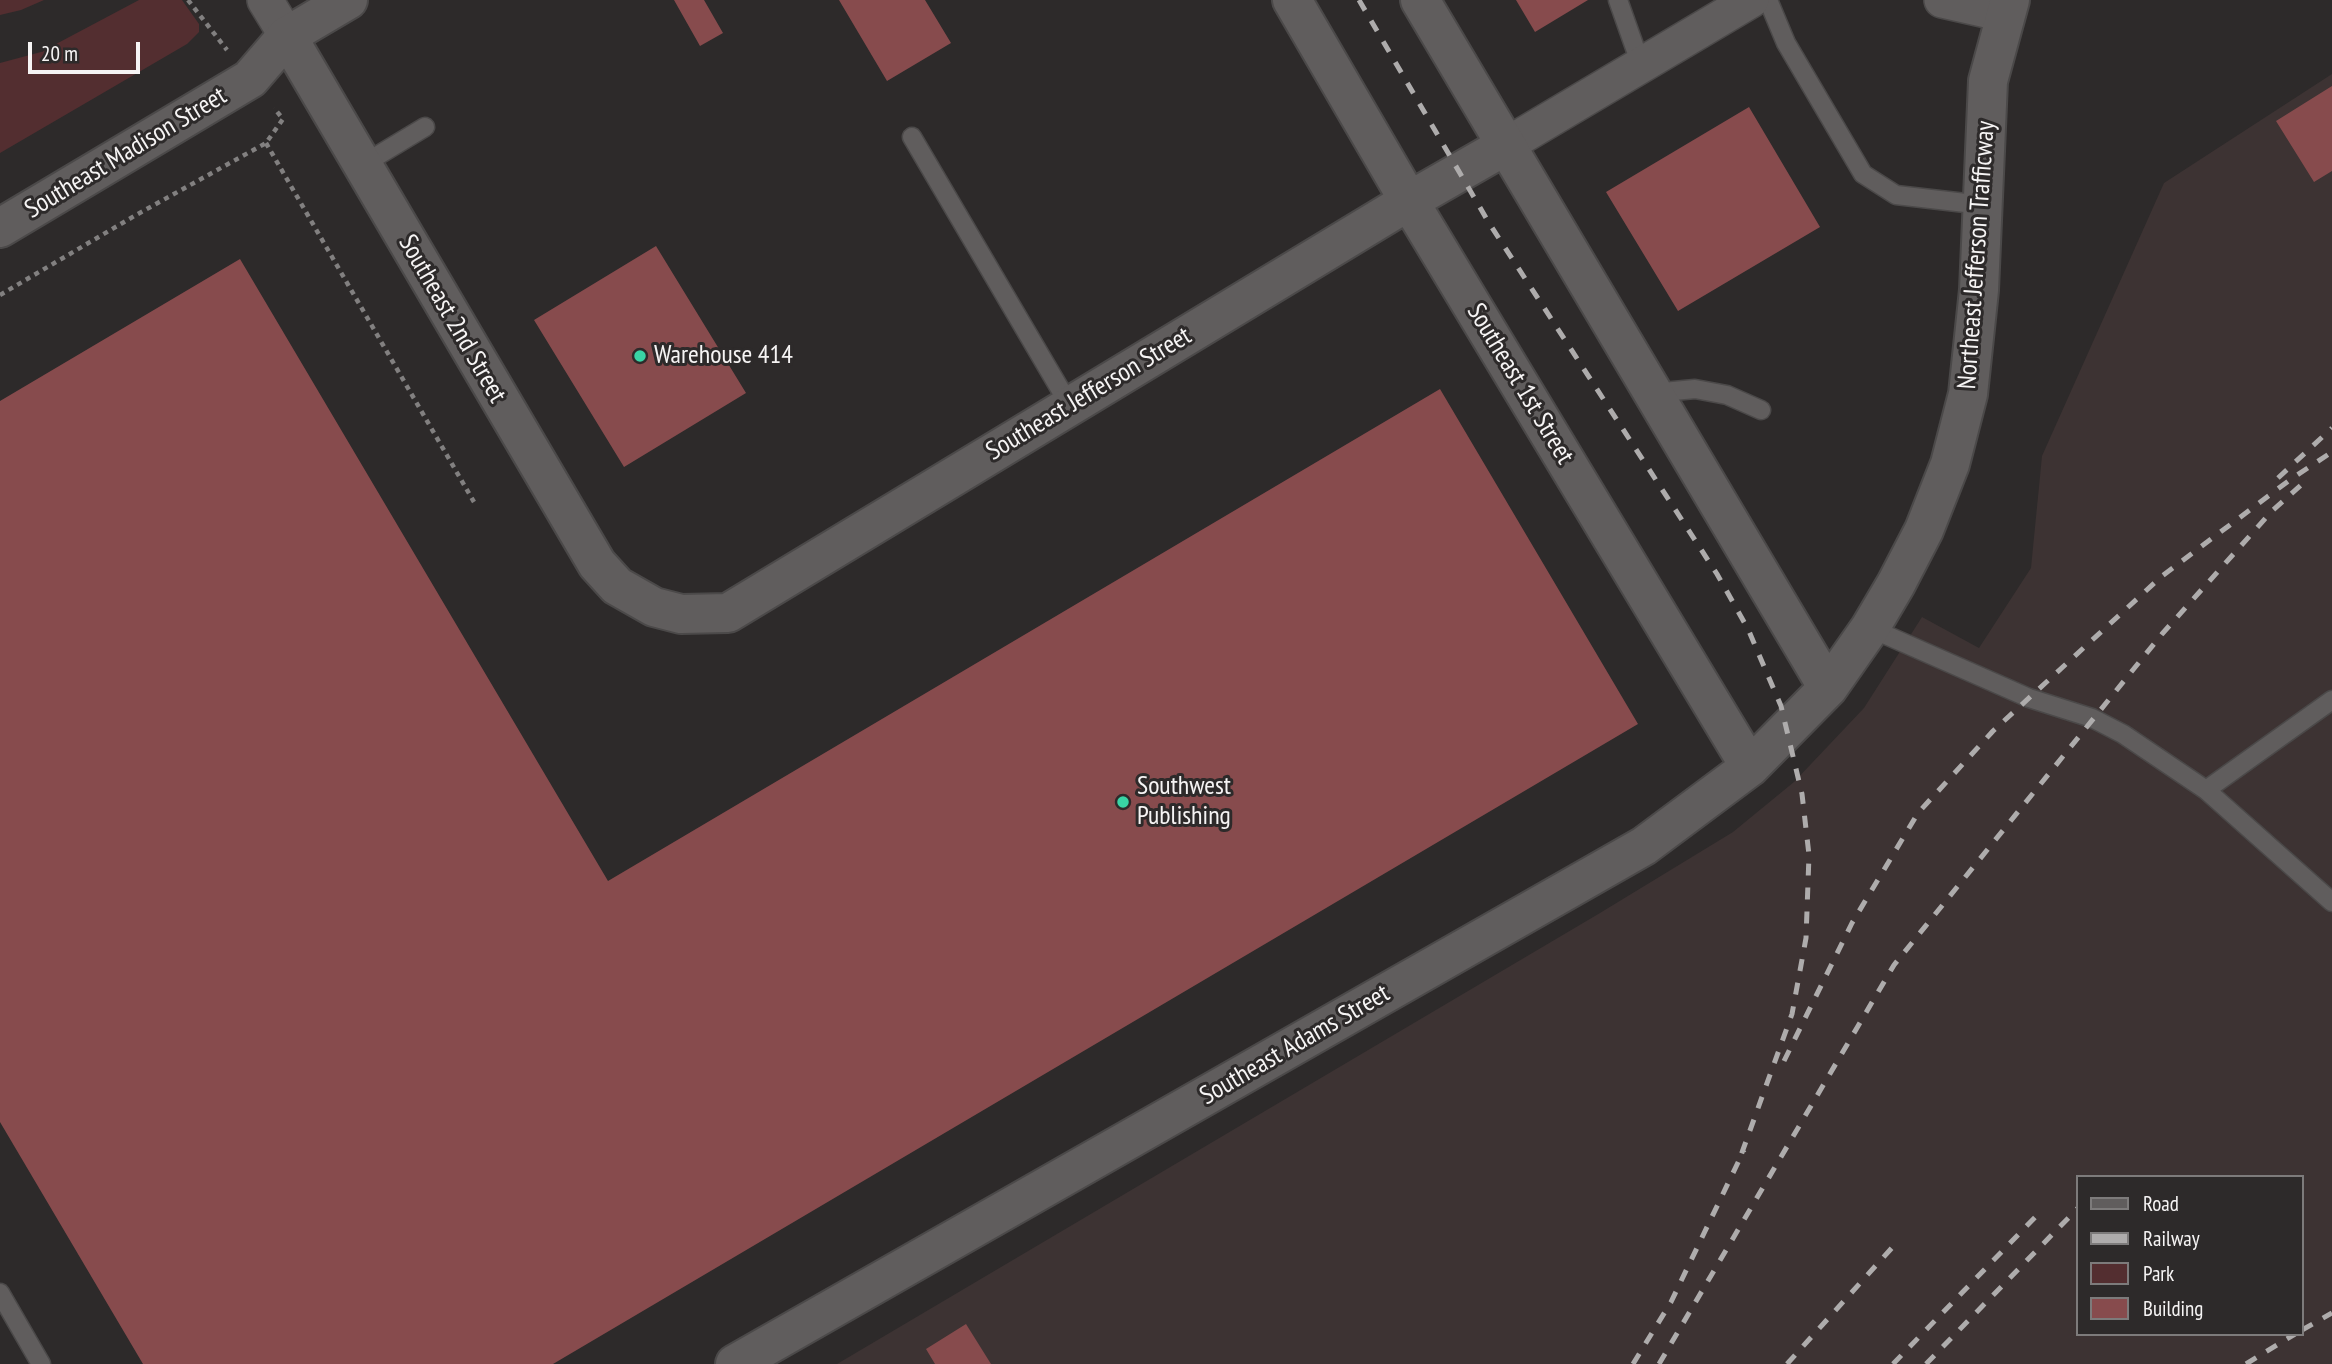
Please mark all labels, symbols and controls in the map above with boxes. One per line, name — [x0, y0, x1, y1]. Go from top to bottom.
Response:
scale bar — [32, 28, 144, 72]
text: 20 m — [41, 40, 78, 67]
street label: Southeast Madison Street — [20, 81, 232, 225]
street label: Northeast Jefferson Trafficway — [1952, 120, 2002, 390]
street label: Southeast 2nd Street — [391, 230, 513, 408]
street label: Southeast 1st Street — [1460, 298, 1580, 470]
street label: Southeast Jefferson Street — [981, 320, 1197, 468]
place label: Warehouse 414 — [654, 340, 793, 372]
marker: Warehouse 414 — [632, 348, 648, 364]
place label: Southwest Publishing — [1137, 771, 1231, 832]
marker: Southwest Publishing — [1115, 794, 1131, 810]
street label: Southeast Adams Street — [1195, 978, 1395, 1112]
legend — [2076, 1175, 2304, 1336]
text: Road — [2143, 1190, 2179, 1217]
text: Railway — [2143, 1225, 2200, 1252]
text: Park — [2143, 1260, 2174, 1287]
text: Building — [2143, 1295, 2203, 1322]

